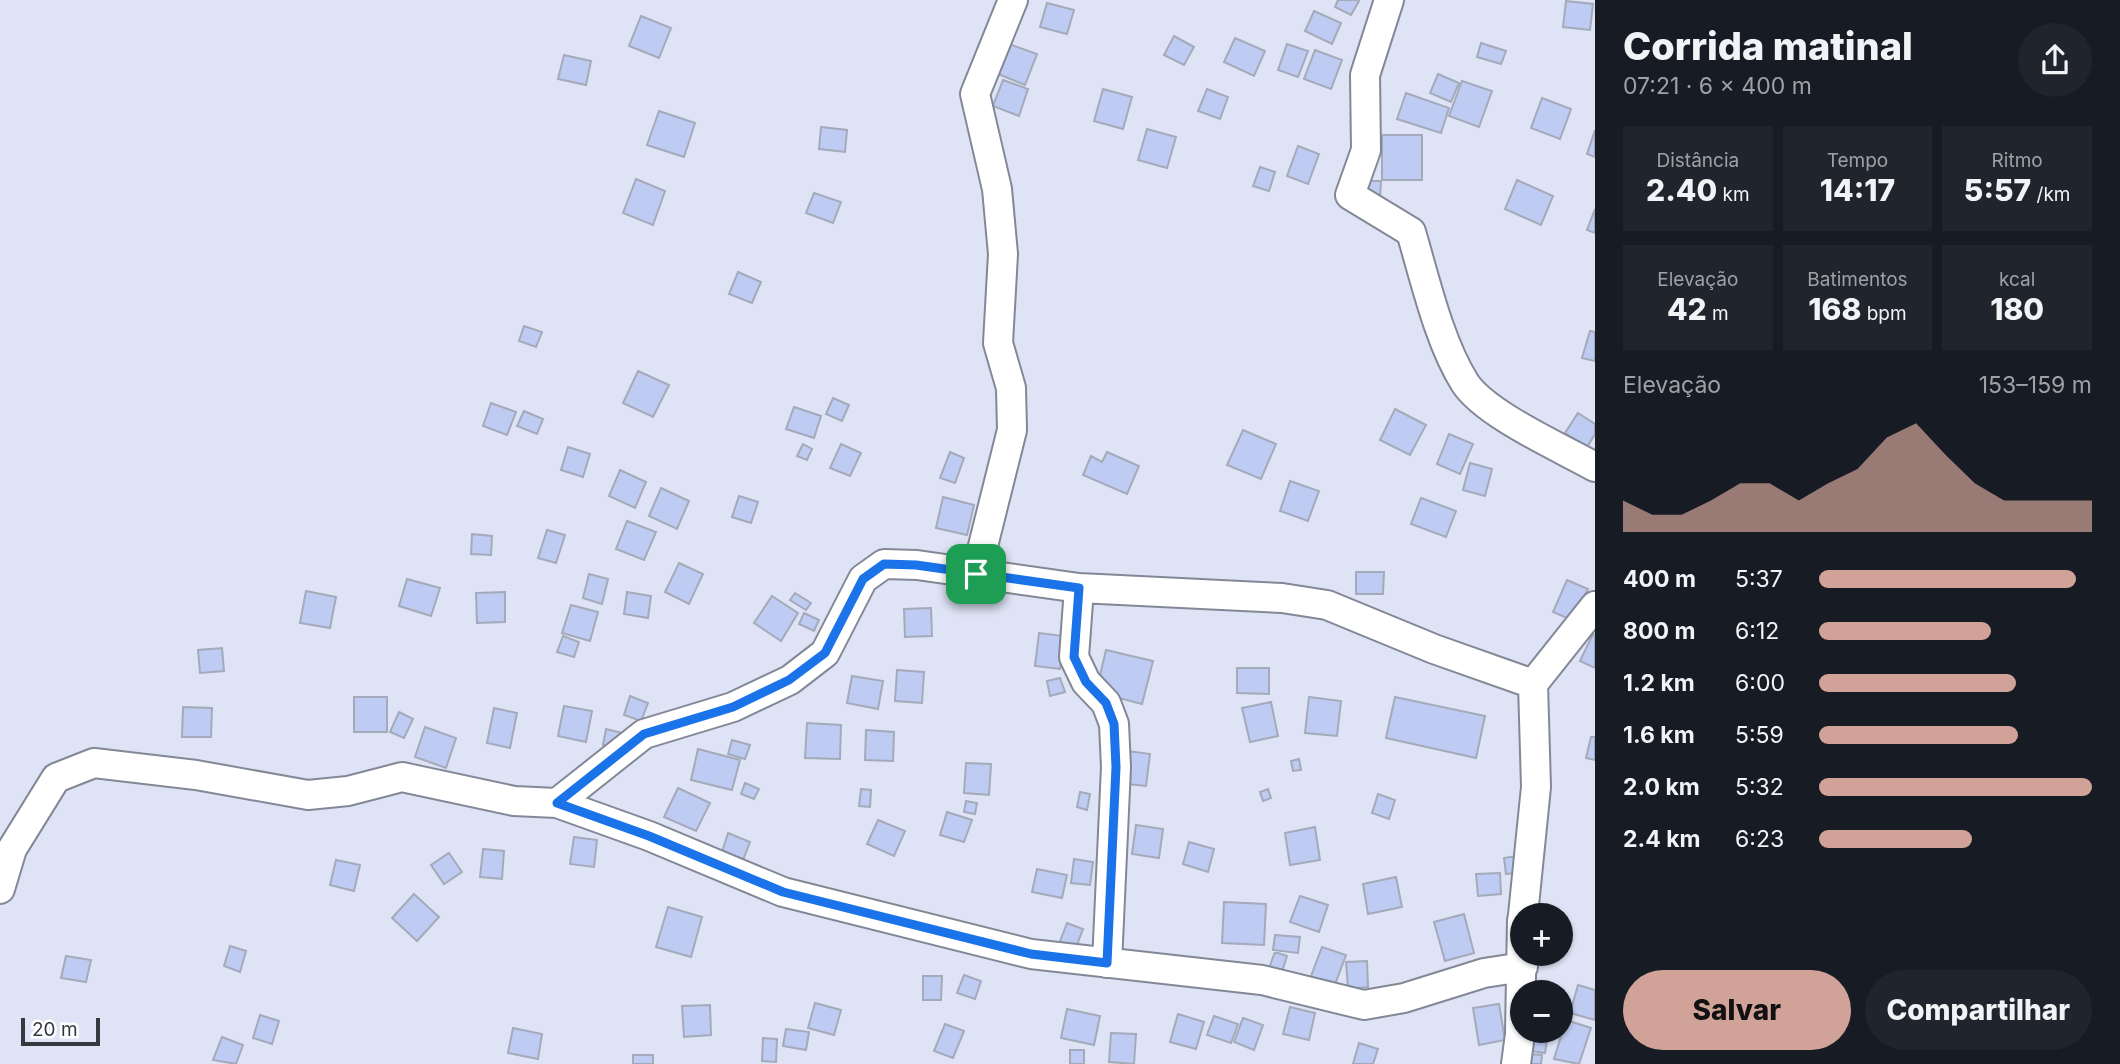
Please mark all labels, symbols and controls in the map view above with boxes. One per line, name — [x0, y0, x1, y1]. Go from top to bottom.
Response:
text: Corrida matinal — [1623, 23, 1913, 69]
button: share — [2018, 23, 2092, 97]
text: 07:21 · 6 × 400 m — [1623, 72, 1812, 100]
text: Distância — [1656, 149, 1739, 172]
text: Tempo — [1827, 149, 1888, 172]
text: Ritmo — [1992, 149, 2043, 172]
text: 2.40 — [1646, 172, 1717, 208]
text: 14:17 — [1820, 172, 1895, 208]
text: 5:57 — [1964, 172, 2031, 208]
text: km — [1717, 183, 1750, 206]
text: /km — [2031, 183, 2070, 206]
text: Elevação — [1657, 268, 1738, 291]
text: Batimentos — [1807, 268, 1908, 291]
text: kcal — [1999, 268, 2035, 291]
text: 42 — [1667, 291, 1707, 327]
text: 168 — [1808, 291, 1861, 327]
text: 180 — [1990, 291, 2044, 327]
text: m — [1707, 302, 1729, 325]
text: bpm — [1861, 302, 1907, 325]
text: Elevação — [1623, 371, 1721, 399]
text: 153–159 m — [1979, 371, 2092, 399]
pin — [946, 544, 1006, 604]
icon: arrive — [957, 555, 995, 593]
text: 400 m — [1623, 565, 1696, 593]
text: 5:37 — [1735, 565, 1783, 593]
text: 800 m — [1623, 617, 1695, 645]
text: 6:12 — [1735, 617, 1779, 645]
text: 1.2 km — [1623, 669, 1695, 697]
text: 6:00 — [1735, 669, 1785, 697]
text: 1.6 km — [1623, 721, 1695, 749]
text: 5:59 — [1735, 721, 1784, 749]
text: 2.0 km — [1623, 773, 1700, 801]
text: 5:32 — [1735, 773, 1784, 801]
text: 2.4 km — [1623, 825, 1701, 853]
text: 6:23 — [1735, 825, 1784, 853]
map controls — [1510, 903, 1573, 1043]
button: + — [1510, 903, 1573, 966]
button: Salvar — [1623, 970, 1851, 1050]
button: Compartilhar — [1865, 970, 2092, 1050]
button: − — [1510, 980, 1573, 1043]
scale bar — [21, 1015, 100, 1047]
text: 20 m — [32, 1018, 78, 1041]

